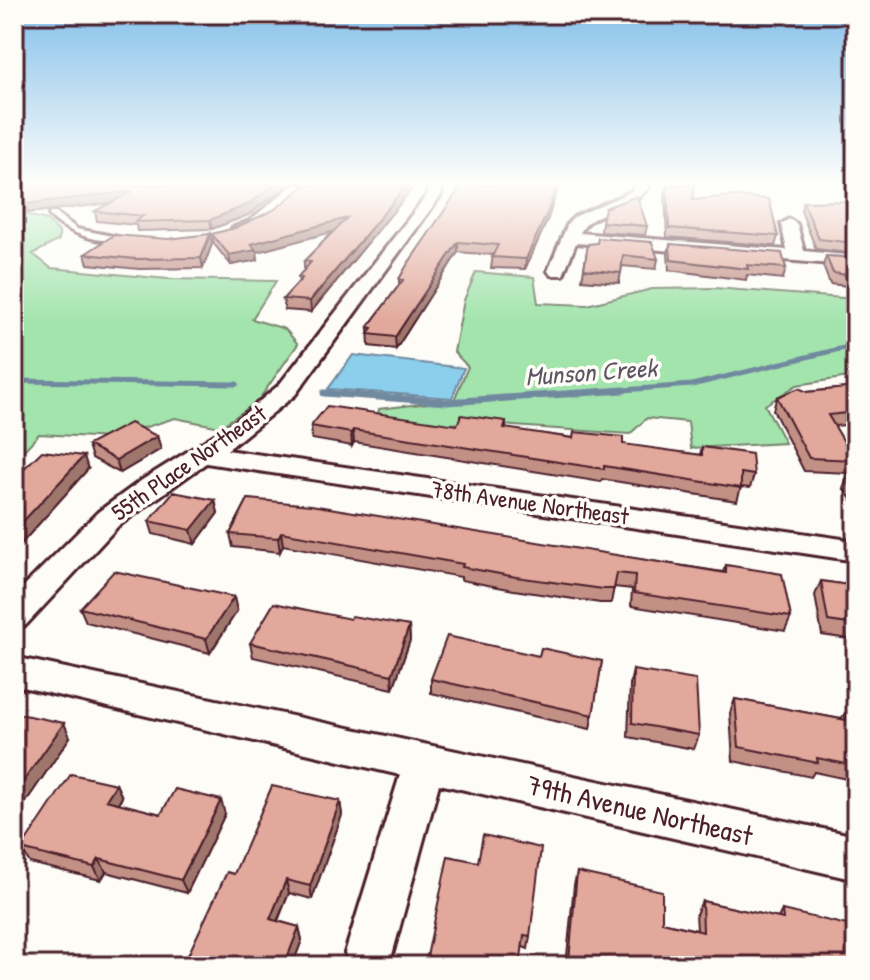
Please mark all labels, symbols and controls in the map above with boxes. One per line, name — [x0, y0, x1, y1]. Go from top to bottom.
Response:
water label: Munson Creek — [524, 349, 660, 394]
street label: 55th Place Northeast — [105, 396, 273, 528]
street label: 78th Avenue Northeast — [429, 472, 632, 532]
street label: 79th Avenue Northeast — [524, 766, 757, 854]

